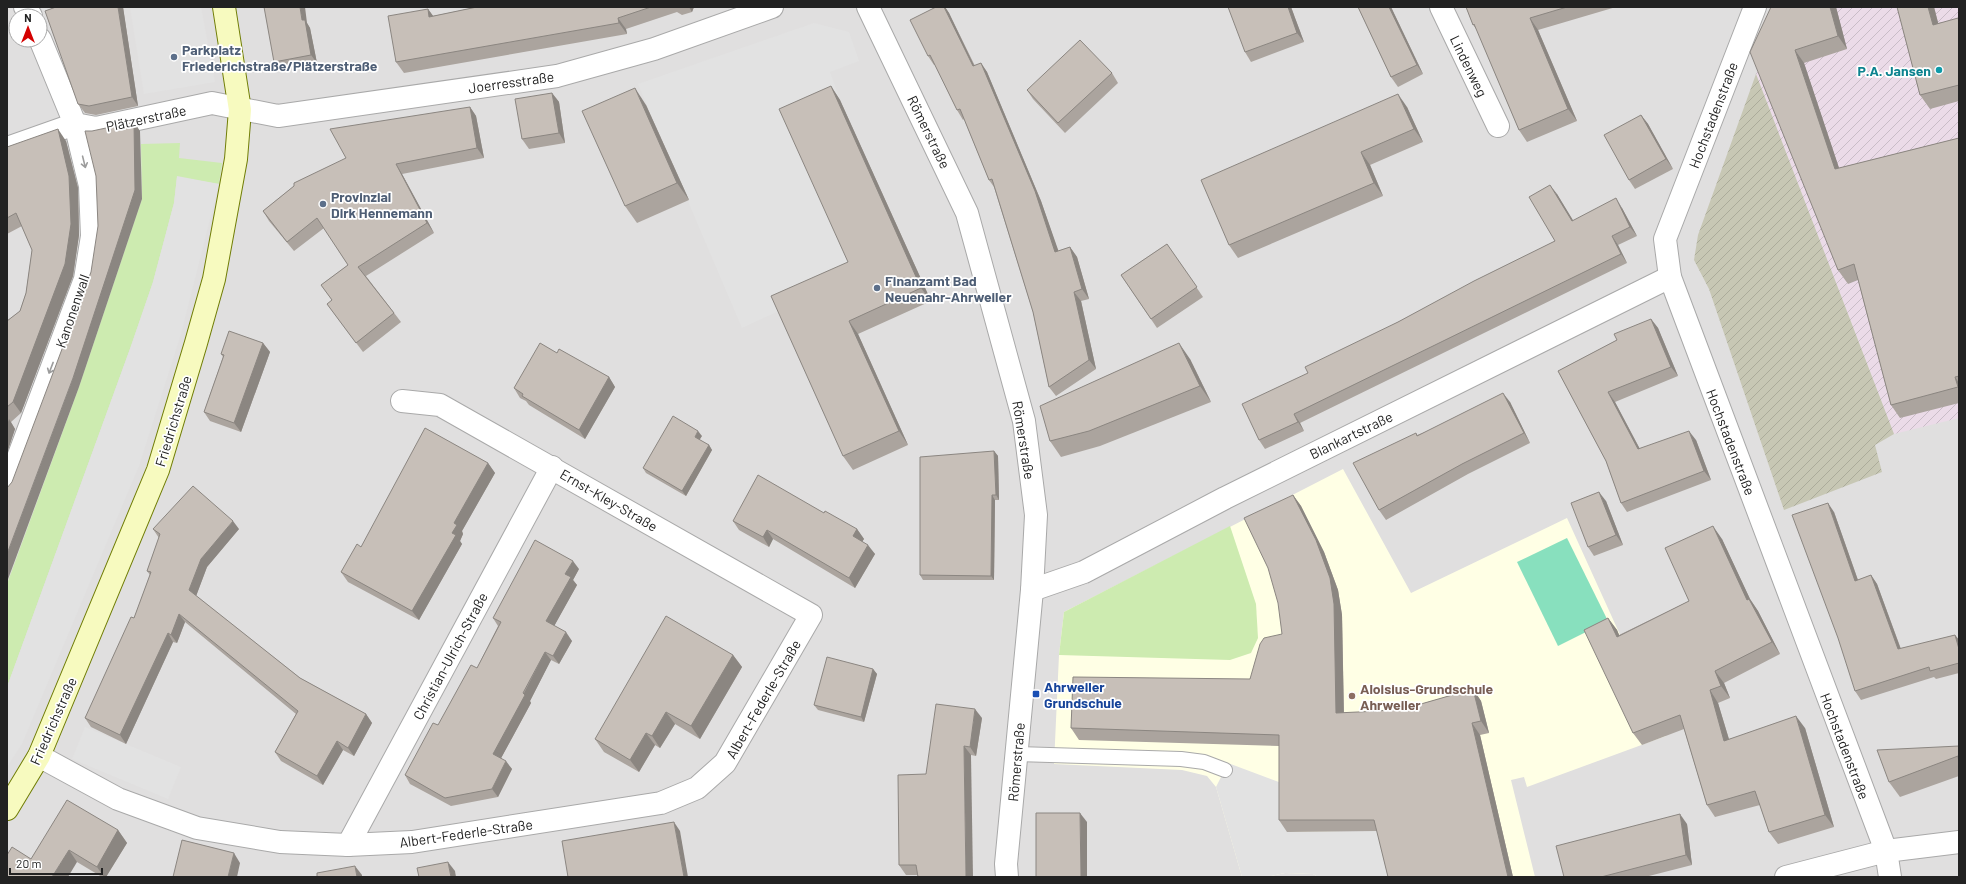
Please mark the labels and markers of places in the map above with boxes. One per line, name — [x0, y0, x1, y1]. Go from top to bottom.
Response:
place label: Parkplatz Friederichstraße/Plätzerstraße — [182, 41, 378, 74]
marker: Parkplatz Friederichstraße/Plätzerstraße — [169, 52, 179, 62]
place label: P.A. Jansen — [1858, 62, 1931, 79]
marker: P.A. Jansen — [1934, 65, 1944, 75]
place label: Provinzial Dirk Hennemann — [331, 188, 433, 221]
marker: Provinzial Dirk Hennemann — [318, 199, 328, 209]
place label: Finanzamt Bad Neuenahr-Ahrweiler — [885, 272, 1012, 305]
marker: Finanzamt Bad Neuenahr-Ahrweiler — [872, 283, 882, 293]
place label: Ahrweiler Grundschule — [1044, 678, 1122, 711]
place label: Aloisius-Grundschule Ahrweiler — [1360, 680, 1494, 713]
marker: Ahrweiler Grundschule — [1031, 689, 1041, 699]
marker: Aloisius-Grundschule Ahrweiler — [1347, 691, 1357, 701]

